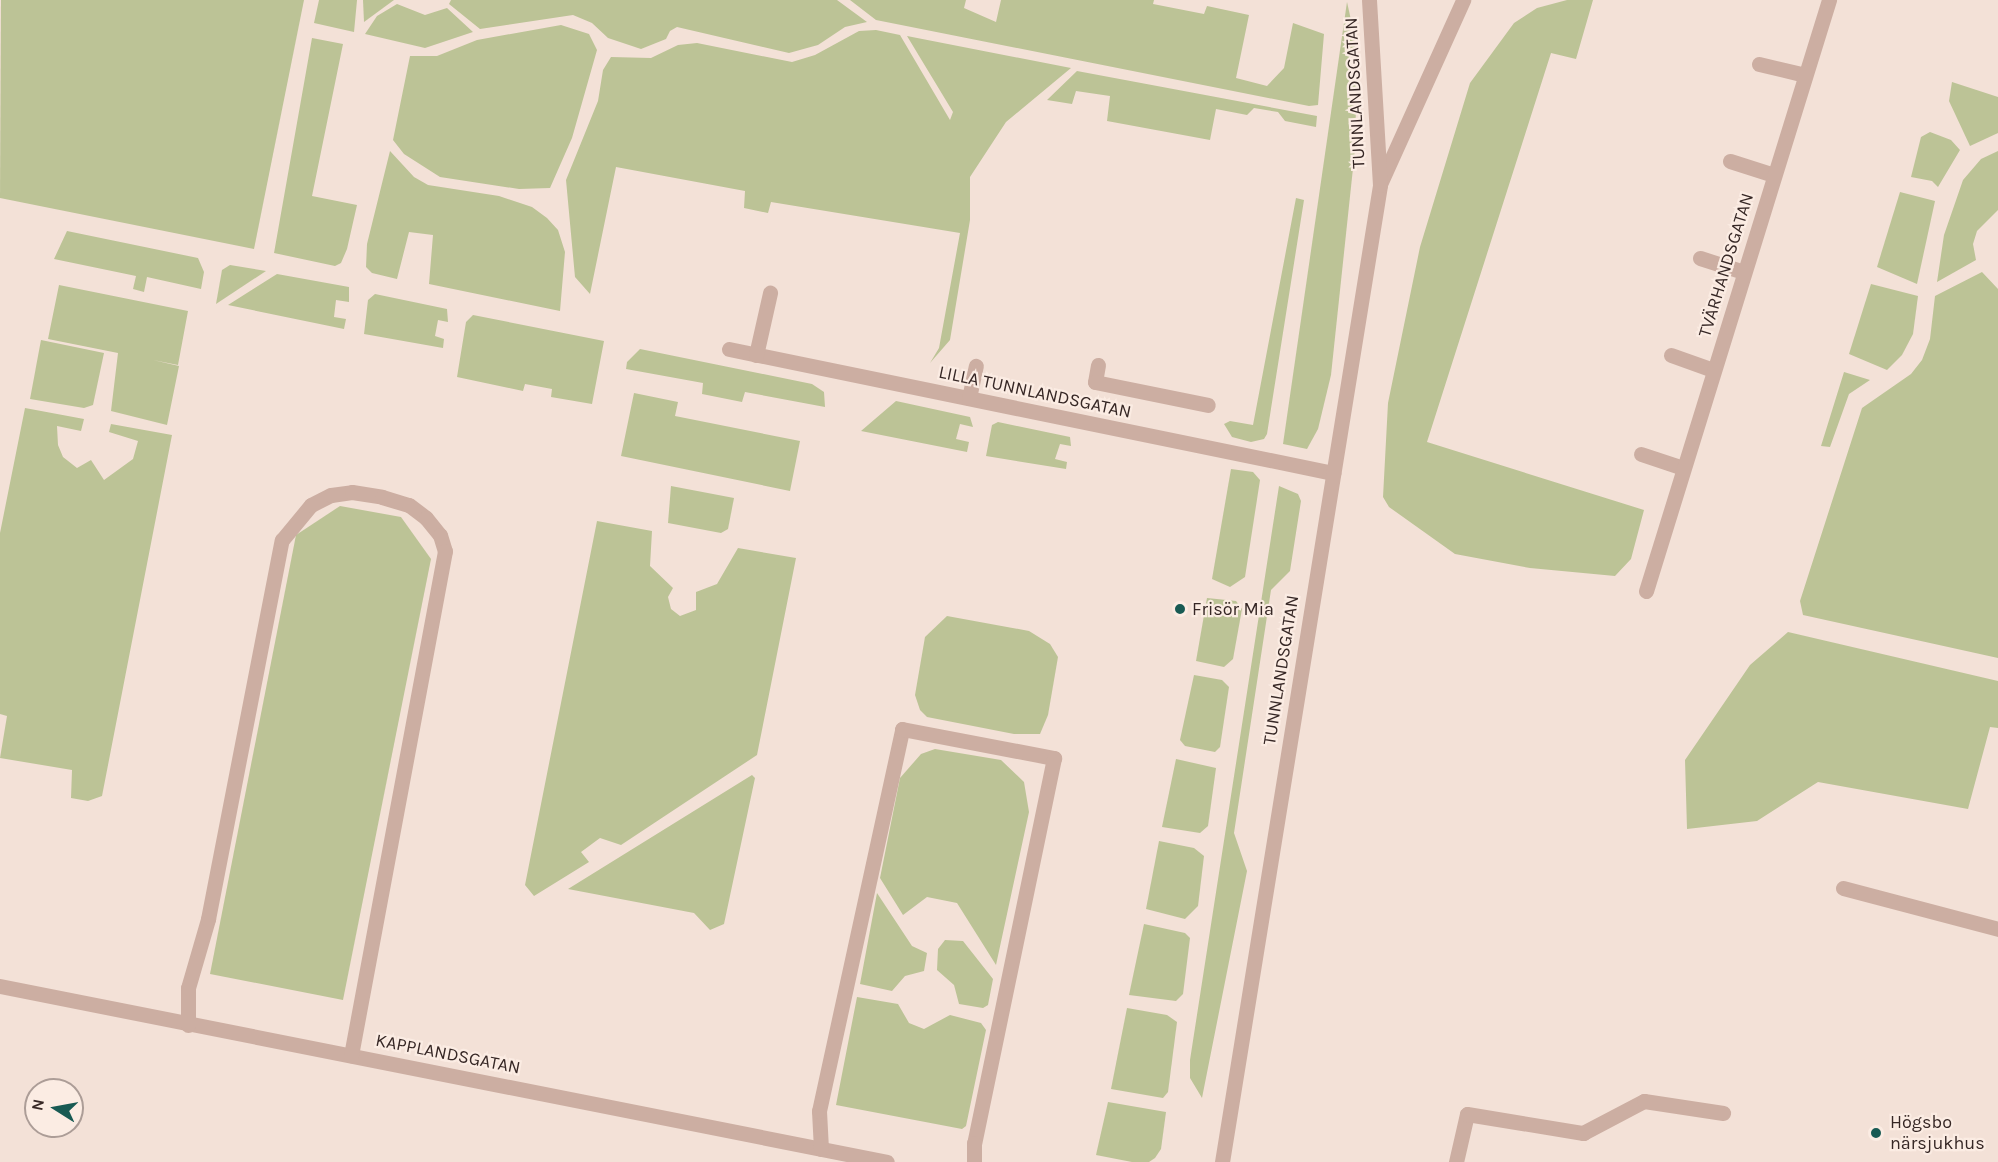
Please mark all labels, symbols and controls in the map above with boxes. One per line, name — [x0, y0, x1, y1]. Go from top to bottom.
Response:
street label: TUNNLANDSGATAN — [1340, 17, 1370, 169]
street label: TVÄRHANDSGATAN — [1694, 190, 1758, 340]
street label: LILLA TUNNLANDSGATAN — [937, 361, 1133, 423]
street label: TUNNLANDSGATAN — [1258, 594, 1304, 746]
place label: Frisör Mia — [1192, 598, 1274, 620]
marker: Frisör Mia — [1173, 602, 1187, 616]
street label: KAPPLANDSGATAN — [374, 1029, 522, 1079]
north arrow — [24, 1078, 84, 1138]
text: N — [27, 1097, 48, 1112]
place label: Högsbo närsjukhus — [1890, 1112, 1985, 1154]
marker: Högsbo närsjukhus — [1867, 1124, 1885, 1142]

